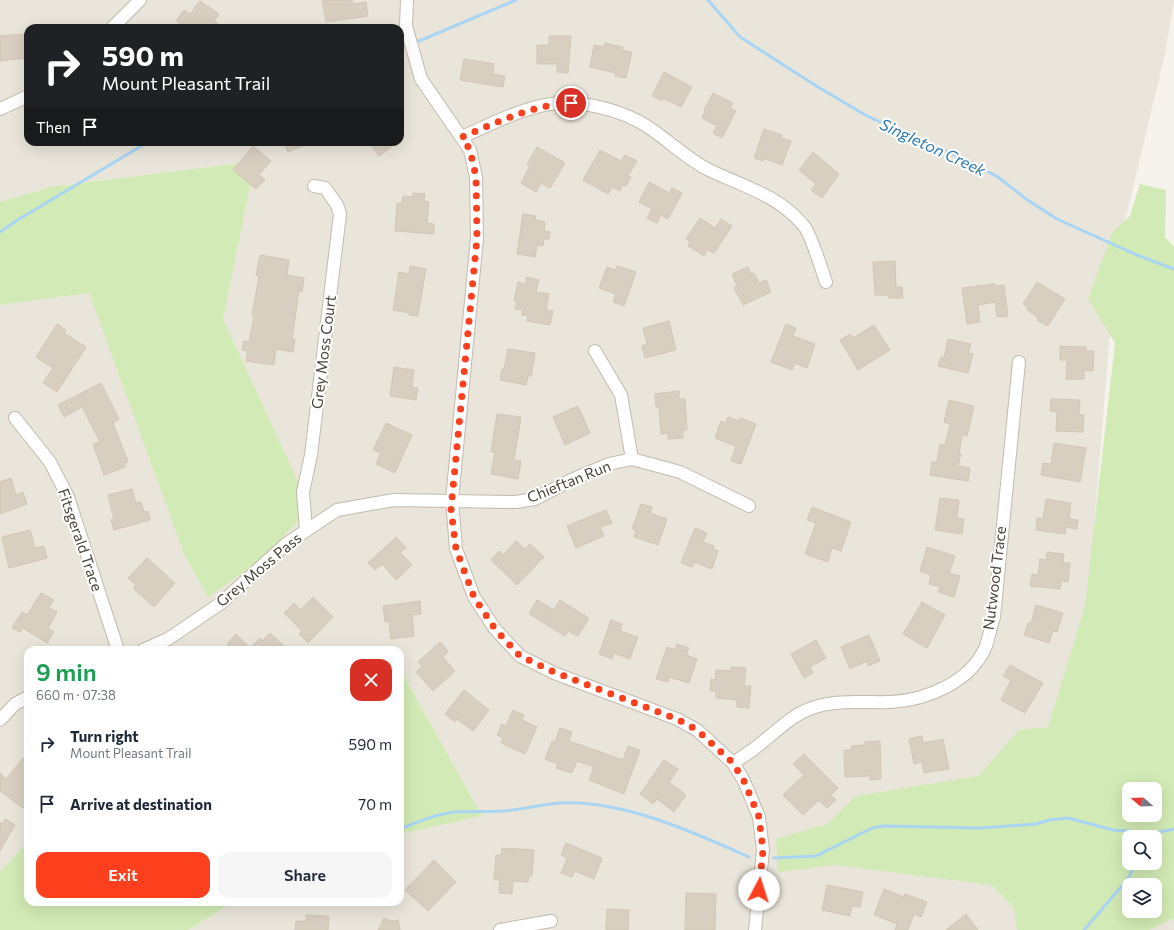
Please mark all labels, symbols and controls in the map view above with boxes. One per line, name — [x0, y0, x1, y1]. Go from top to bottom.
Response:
text: 590 m — [102, 38, 184, 72]
icon: right — [36, 40, 88, 92]
text: Mount Pleasant Trail — [102, 72, 270, 94]
pin — [554, 86, 588, 120]
icon: arrive — [560, 92, 582, 114]
water label: Singleton Creek — [877, 114, 989, 180]
icon: arrive — [79, 116, 101, 138]
text: Then — [36, 118, 71, 136]
street label: Grey Moss Court — [307, 294, 339, 410]
street label: Chieftan Run — [524, 456, 613, 506]
street label: Fitsgerald Trace — [55, 486, 107, 594]
street label: Nutwood Trace — [979, 525, 1009, 631]
street label: Grey Moss Pass — [212, 528, 305, 610]
text: 9 min — [36, 657, 97, 686]
button: close — [350, 659, 392, 701]
text: 660 m · 07:38 — [36, 687, 116, 703]
text: Turn right — [70, 727, 139, 745]
icon: right — [36, 733, 58, 755]
text: 590 m — [349, 735, 392, 753]
text: Mount Pleasant Trail — [70, 745, 192, 761]
north arrow — [1122, 782, 1162, 822]
map controls — [1122, 782, 1162, 918]
icon: arrive — [36, 793, 58, 815]
text: Arrive at destination — [70, 795, 212, 813]
text: 70 m — [358, 795, 392, 813]
button: search — [1122, 830, 1162, 870]
button: Exit — [36, 852, 210, 898]
button: Share — [218, 852, 392, 898]
position arrow — [738, 869, 780, 911]
button: layers — [1122, 878, 1162, 918]

